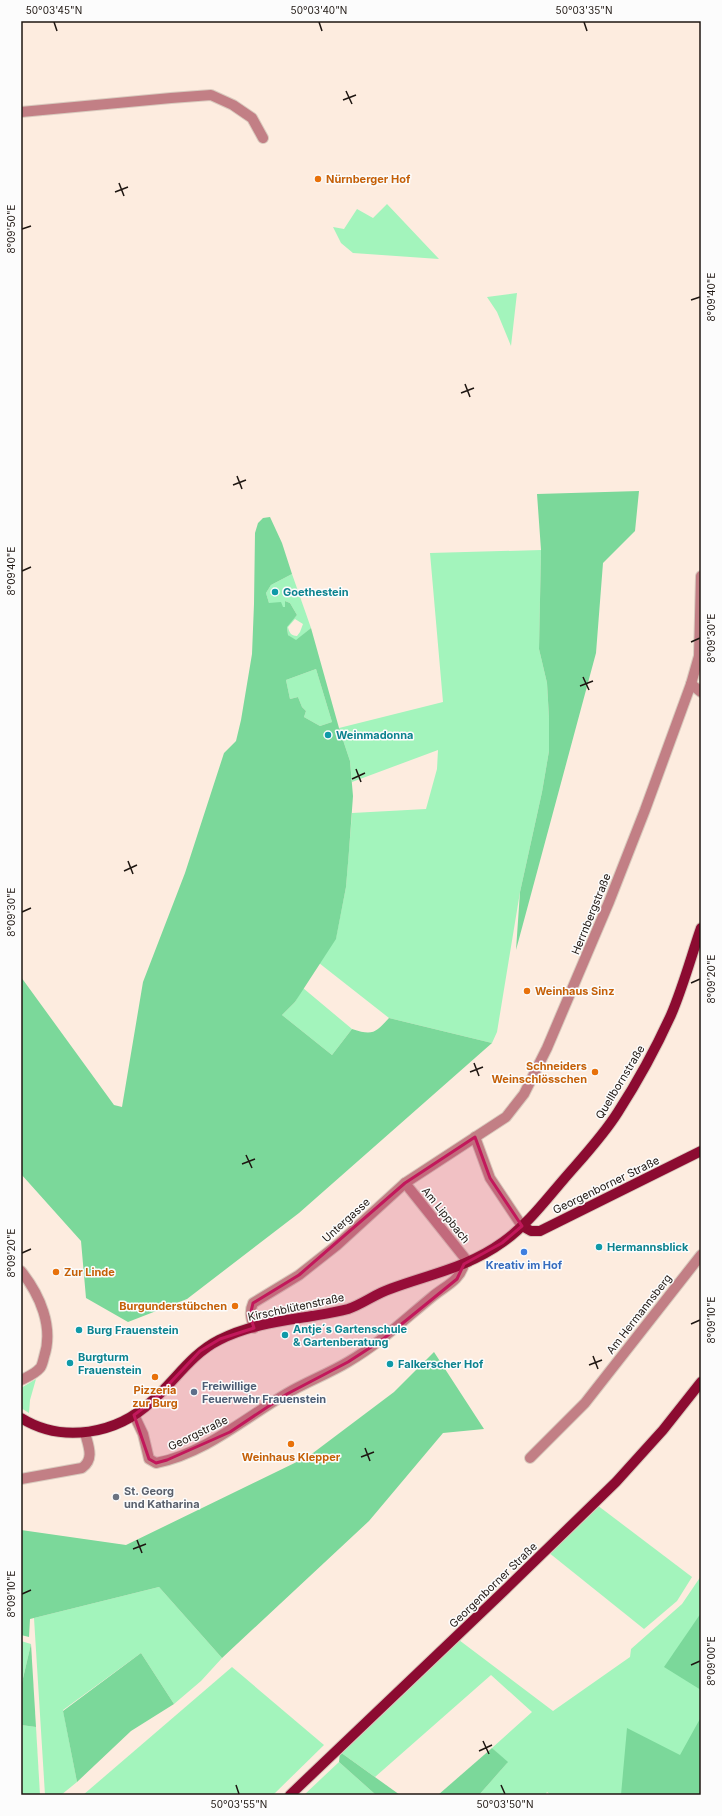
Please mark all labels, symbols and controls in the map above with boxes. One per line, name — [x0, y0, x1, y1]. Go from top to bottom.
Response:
text: 50°03'45"N — [26, 4, 82, 16]
text: 50°03'40"N — [291, 4, 347, 16]
text: 50°03'35"N — [556, 4, 612, 16]
place label: Nürnberger Hof — [326, 172, 411, 186]
marker: Nürnberger Hof — [313, 174, 323, 184]
text: 8°09'50"E — [5, 204, 17, 254]
text: 8°09'40"E — [705, 273, 717, 321]
text: 8°09'40"E — [5, 547, 17, 595]
place label: Goethestein — [283, 585, 349, 599]
marker: Goethestein — [270, 587, 280, 597]
text: 8°09'30"E — [705, 613, 717, 663]
place label: Weinmadonna — [336, 728, 413, 742]
marker: Weinmadonna — [323, 730, 333, 740]
street label: Herrnbergstraße — [568, 871, 614, 957]
text: 8°09'30"E — [5, 887, 17, 937]
text: 8°09'20"E — [705, 954, 717, 1004]
place label: Weinhaus Sinz — [535, 984, 614, 998]
marker: Weinhaus Sinz — [522, 986, 532, 996]
street label: Quellbornstraße — [592, 1043, 648, 1121]
place label: Schneiders Weinschlösschen — [492, 1059, 587, 1086]
marker: Schneiders Weinschlösschen — [590, 1067, 600, 1077]
street label: Georgenborner Straße — [550, 1153, 662, 1217]
street label: Am Lippbach — [419, 1184, 473, 1246]
street label: Untergasse — [319, 1195, 373, 1245]
text: 8°09'20"E — [5, 1228, 17, 1278]
place label: Hermannsblick — [607, 1240, 689, 1254]
marker: Hermannsblick — [594, 1242, 604, 1252]
marker: Kreativ im Hof — [519, 1247, 529, 1257]
place label: Kreativ im Hof — [486, 1258, 563, 1272]
place label: Zur Linde — [64, 1265, 115, 1279]
marker: Zur Linde — [51, 1267, 61, 1277]
street label: Am Hermannsberg — [603, 1271, 675, 1357]
street label: Kirschblütenstraße — [247, 1290, 345, 1324]
text: 8°09'10"E — [705, 1296, 717, 1344]
place label: Burgunderstübchen — [119, 1299, 227, 1313]
marker: Burgunderstübchen — [230, 1301, 240, 1311]
place label: Antje´s Gartenschule & Gartenberatung — [293, 1322, 407, 1349]
place label: Burg Frauenstein — [87, 1323, 179, 1337]
marker: Burg Frauenstein — [74, 1325, 84, 1335]
marker: Antje´s Gartenschule & Gartenberatung — [280, 1330, 290, 1340]
place label: Burgturm Frauenstein — [78, 1350, 142, 1377]
place label: Falkerscher Hof — [398, 1357, 484, 1371]
marker: Burgturm Frauenstein — [65, 1358, 75, 1368]
marker: Falkerscher Hof — [385, 1359, 395, 1369]
marker: Pizzeria zur Burg — [150, 1372, 160, 1382]
place label: Freiwillige Feuerwehr Frauenstein — [202, 1379, 326, 1406]
place label: Pizzeria zur Burg — [132, 1383, 178, 1410]
marker: Freiwillige Feuerwehr Frauenstein — [189, 1387, 199, 1397]
street label: Georgstraße — [166, 1412, 230, 1454]
marker: Weinhaus Klepper — [286, 1439, 296, 1449]
place label: Weinhaus Klepper — [242, 1450, 341, 1464]
place label: St. Georg und Katharina — [124, 1484, 200, 1511]
marker: St. Georg und Katharina — [111, 1492, 121, 1502]
street label: Georgenborner Straße — [446, 1539, 540, 1631]
text: 8°09'10"E — [5, 1570, 17, 1618]
text: 8°09'00"E — [705, 1636, 717, 1686]
text: 50°03'55"N — [211, 1798, 267, 1810]
text: 50°03'50"N — [476, 1798, 534, 1810]

